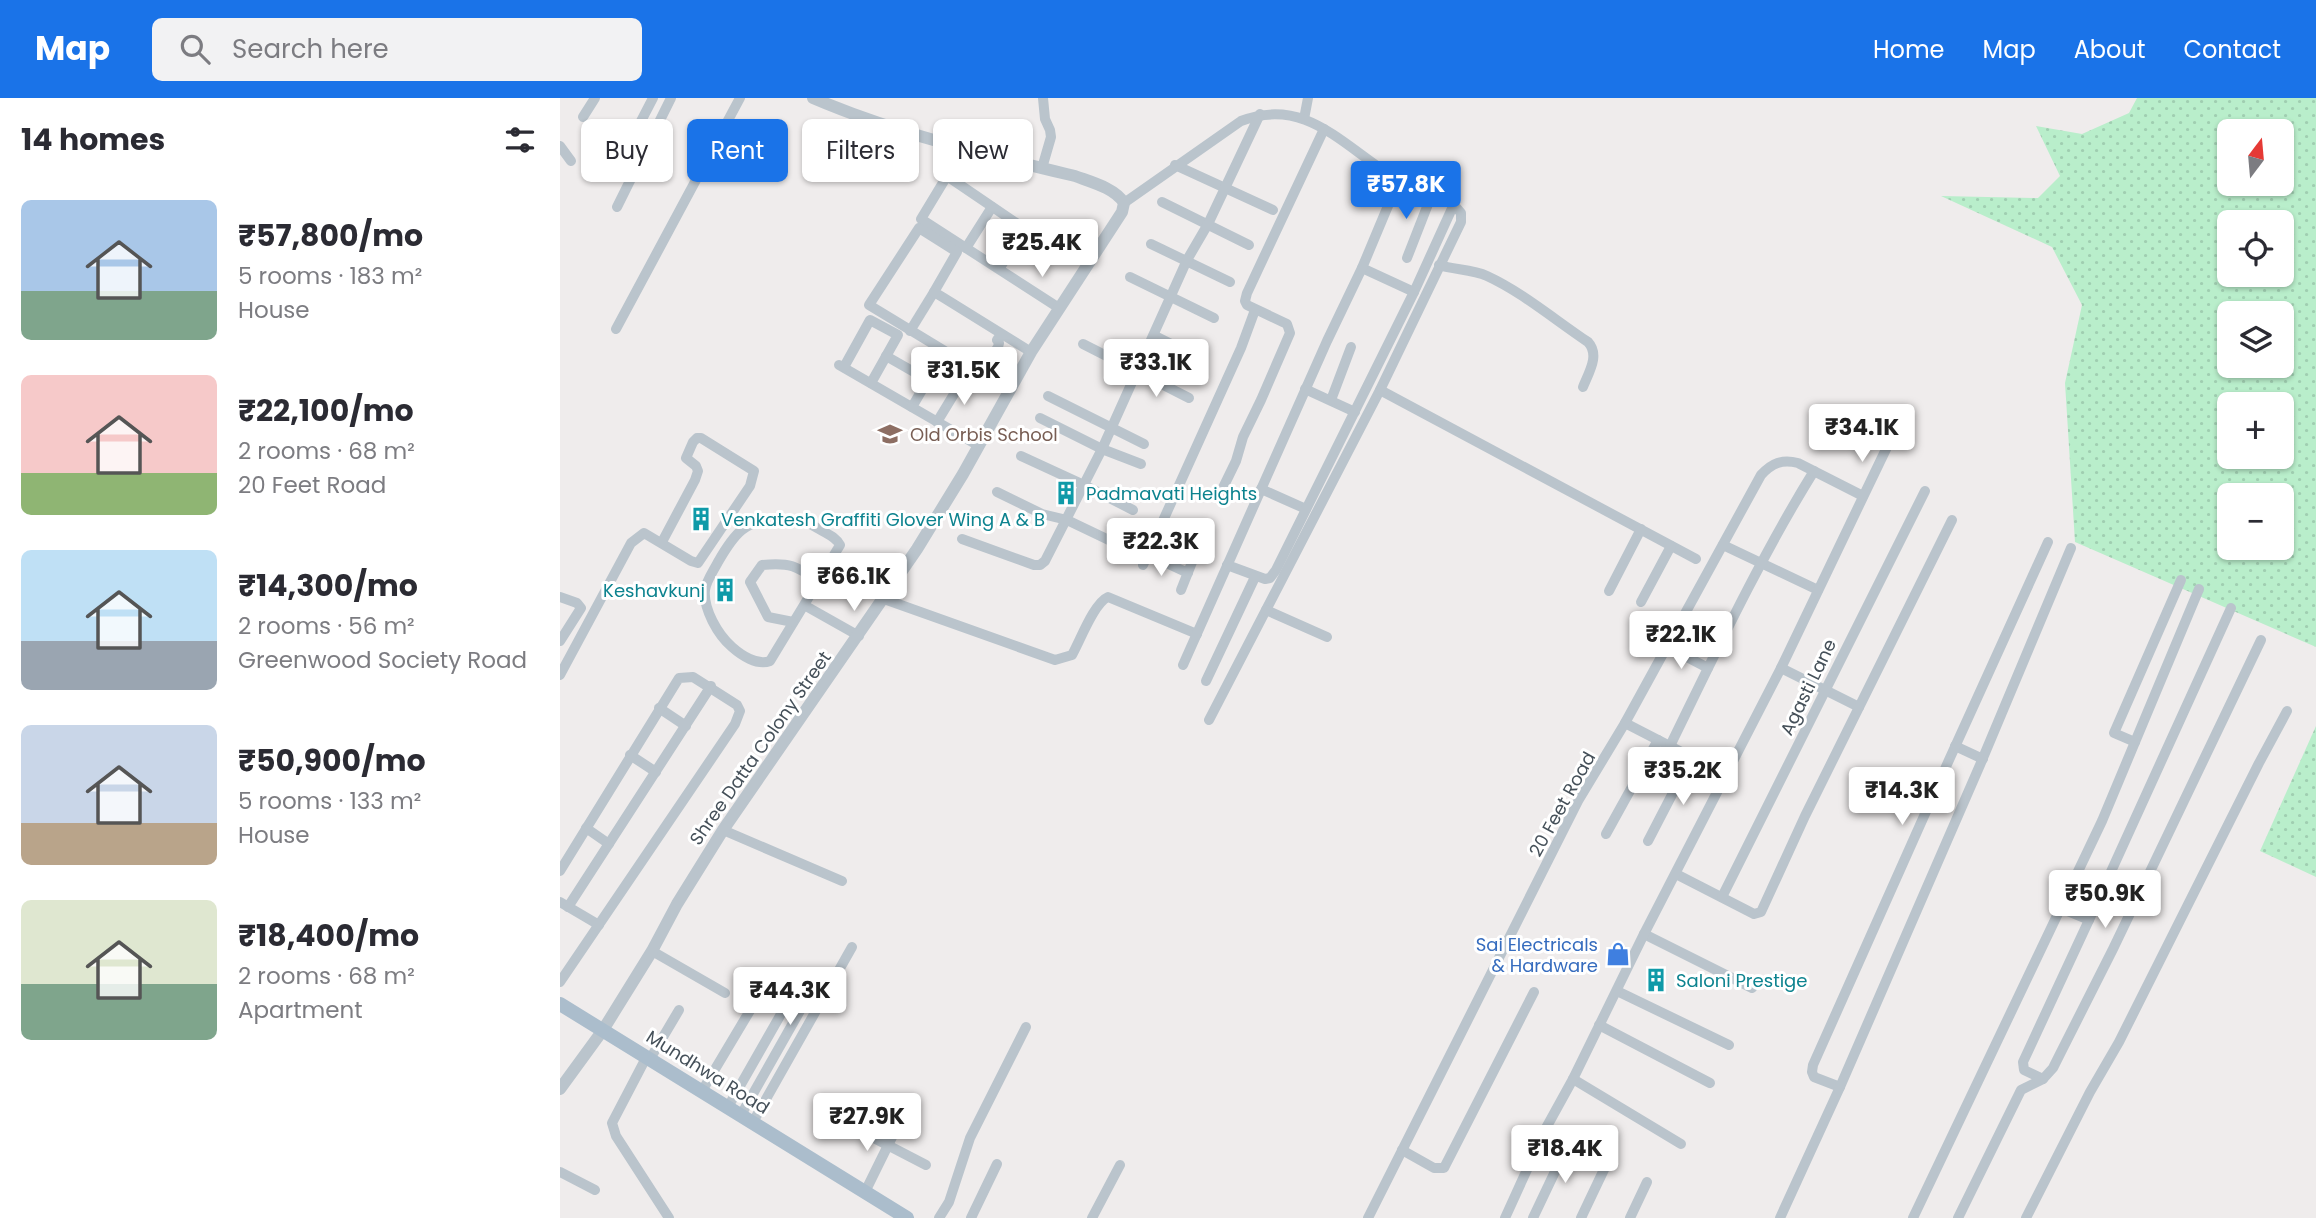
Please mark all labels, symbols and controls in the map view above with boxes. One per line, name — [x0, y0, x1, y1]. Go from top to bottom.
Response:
search box — [152, 18, 642, 81]
text: Map — [35, 25, 110, 72]
icon: search — [176, 30, 214, 68]
text: Search here — [232, 31, 389, 67]
text: Home — [1873, 33, 1945, 66]
text: Map — [1983, 33, 2036, 66]
text: About — [2074, 33, 2145, 66]
text: Contact — [2183, 33, 2281, 66]
text: 14 homes — [21, 118, 165, 161]
chip: Buy — [581, 119, 673, 182]
chip: Rent — [687, 119, 788, 182]
chip: Filters — [802, 119, 919, 182]
chip: New — [933, 119, 1033, 182]
north arrow — [2217, 119, 2294, 196]
map controls — [2217, 119, 2294, 560]
icon: filters — [501, 121, 539, 159]
pin: ₹57.8K — [1349, 162, 1463, 221]
text: ₹57.8K — [1367, 168, 1445, 200]
button: locate — [2217, 210, 2294, 287]
text: ₹57,800/mo — [238, 214, 423, 257]
pin: ₹25.4K — [985, 220, 1099, 279]
text: ₹25.4K — [1002, 226, 1082, 258]
icon: home — [77, 228, 161, 312]
text: 5 rooms · 183 m² — [238, 260, 422, 292]
text: House — [238, 294, 310, 326]
button: layers — [2217, 301, 2294, 378]
pin: ₹33.1K — [1099, 340, 1213, 399]
text: ₹33.1K — [1120, 346, 1192, 378]
pin: ₹31.5K — [907, 348, 1021, 407]
text: ₹31.5K — [927, 354, 1001, 386]
text: ₹22,100/mo — [238, 389, 414, 432]
button: + — [2217, 392, 2294, 469]
icon: home — [77, 403, 161, 487]
pin: ₹34.1K — [1805, 404, 1919, 464]
text: ₹34.1K — [1825, 411, 1899, 443]
school or university icon: Old Orbis School — [876, 420, 904, 448]
place label: Old Orbis School — [910, 422, 1058, 447]
text: 2 rooms · 68 m² — [238, 435, 415, 467]
text: 20 Feet Road — [238, 469, 386, 501]
building icon: Padmavati Heights — [1052, 479, 1080, 507]
place label: Padmavati Heights — [1086, 481, 1257, 506]
button: − — [2217, 483, 2294, 560]
building icon: Venkatesh Graffiti Glover Wing A & B — [687, 505, 715, 533]
place label: Venkatesh Graffiti Glover Wing A & B — [721, 507, 1045, 532]
pin: ₹22.3K — [1104, 518, 1218, 578]
text: ₹22.3K — [1123, 525, 1199, 557]
pin: ₹66.1K — [797, 554, 911, 613]
text: ₹66.1K — [817, 560, 891, 592]
text: ₹14,300/mo — [238, 564, 418, 607]
building icon: Keshavkunj — [711, 576, 739, 604]
icon: home — [77, 578, 161, 662]
place label: Keshavkunj — [603, 578, 705, 603]
text: 2 rooms · 56 m² — [238, 610, 415, 642]
pin: ₹22.1K — [1624, 612, 1738, 671]
text: ₹22.1K — [1645, 618, 1717, 650]
street label: Agasti Lane — [1774, 635, 1842, 739]
text: Greenwood Society Road — [238, 644, 527, 676]
street label: Shree Datta Colony Street — [683, 646, 837, 850]
text: ₹50,900/mo — [238, 739, 426, 782]
street label: 20 Feet Road — [1523, 747, 1601, 861]
pin: ₹35.2K — [1626, 748, 1740, 807]
icon: home — [77, 753, 161, 837]
text: ₹35.2K — [1644, 754, 1722, 786]
pin: ₹14.3K — [1845, 768, 1959, 827]
text: ₹14.3K — [1865, 774, 1939, 806]
text: 5 rooms · 133 m² — [238, 785, 421, 817]
text: House — [238, 819, 310, 851]
pin: ₹50.9K — [2048, 870, 2162, 930]
text: ₹50.9K — [2065, 877, 2145, 909]
text: ₹18,400/mo — [238, 914, 419, 957]
icon: home — [77, 928, 161, 1012]
place label: Sai Electricals & Hardware — [1476, 932, 1598, 978]
shop icon: Sai Electricals & Hardware — [1604, 940, 1632, 968]
text: 2 rooms · 68 m² — [238, 960, 415, 992]
building icon: Saloni Prestige — [1642, 966, 1670, 994]
pin: ₹44.3K — [733, 968, 847, 1027]
place label: Saloni Prestige — [1676, 968, 1807, 993]
text: ₹44.3K — [749, 974, 831, 1006]
text: Apartment — [238, 994, 363, 1026]
street label: Mundhwa Road — [642, 1024, 774, 1120]
pin: ₹27.9K — [810, 1094, 924, 1153]
text: ₹27.9K — [829, 1100, 905, 1132]
pin: ₹18.4K — [1508, 1126, 1622, 1185]
text: ₹18.4K — [1527, 1132, 1603, 1164]

